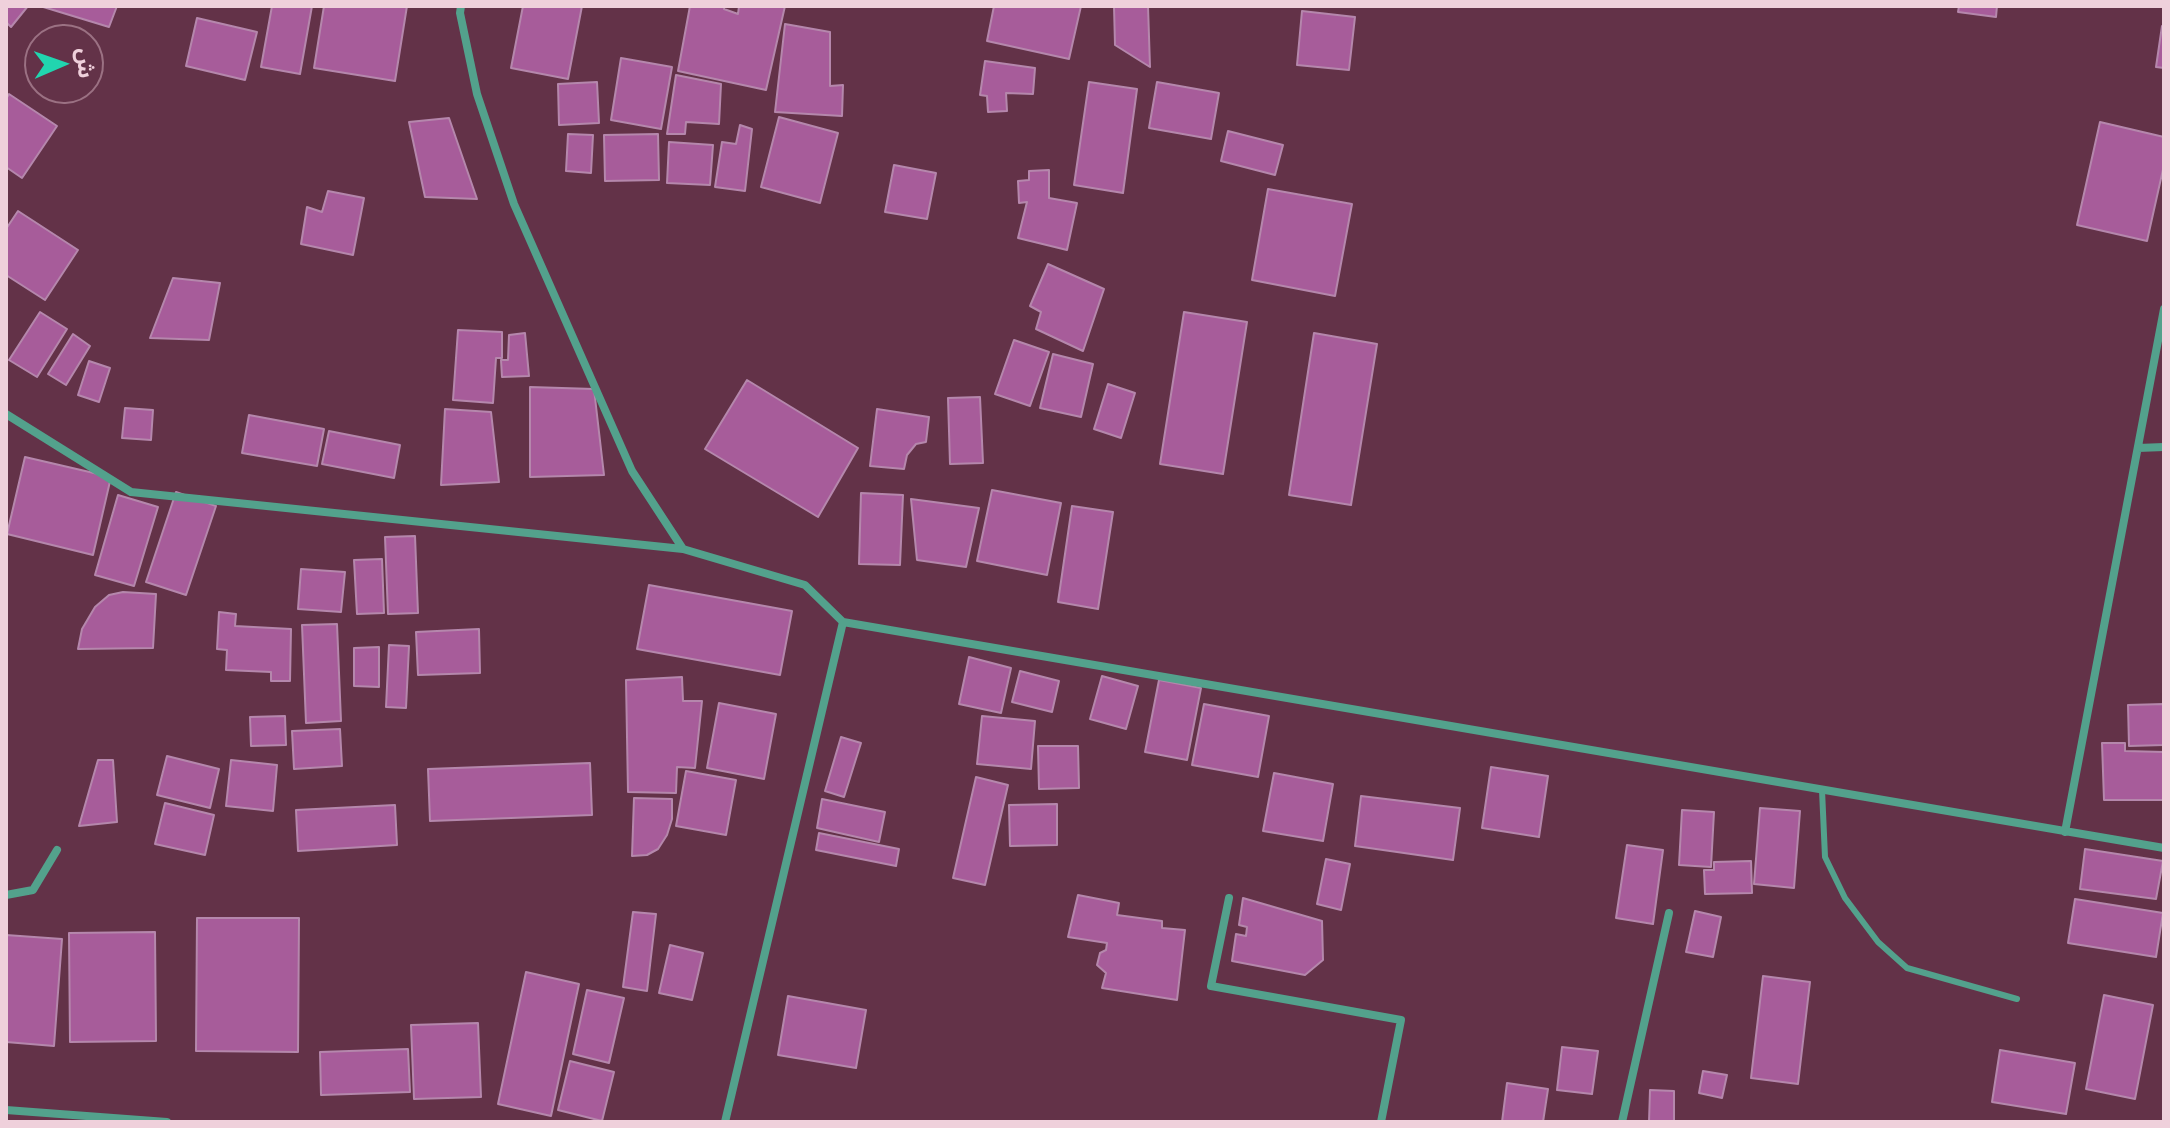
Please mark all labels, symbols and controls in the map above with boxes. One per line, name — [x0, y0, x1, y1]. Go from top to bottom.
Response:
north arrow — [24, 24, 104, 104]
text: ش — [71, 48, 101, 79]

